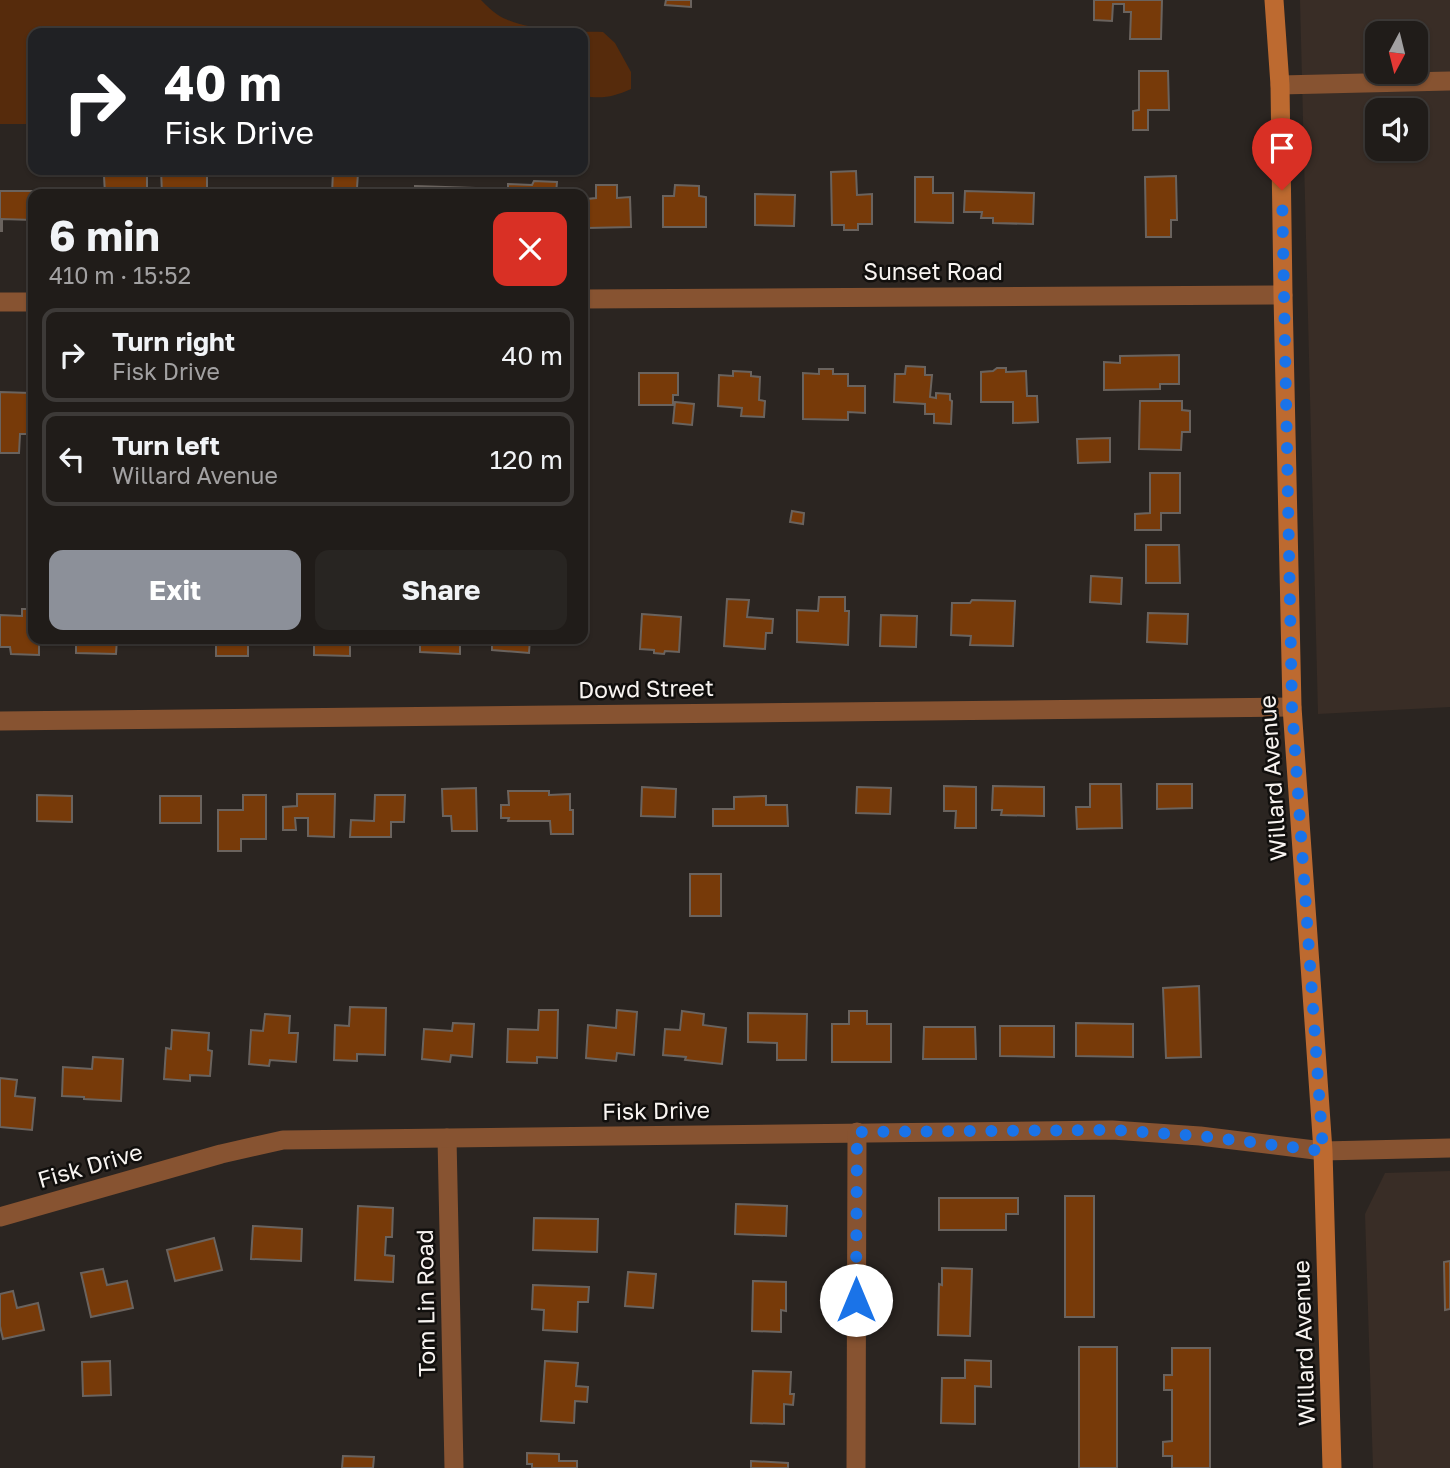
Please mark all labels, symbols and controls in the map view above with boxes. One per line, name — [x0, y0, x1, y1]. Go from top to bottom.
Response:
north arrow — [1365, 21, 1428, 84]
map controls — [1365, 21, 1428, 161]
text: 40 m — [164, 53, 282, 112]
icon: right — [49, 56, 140, 147]
button: sound — [1365, 98, 1428, 161]
text: Fisk Drive — [164, 113, 314, 151]
pin — [1252, 118, 1312, 190]
icon: arrive — [1263, 129, 1301, 167]
text: 6 min — [49, 210, 160, 260]
button: close — [493, 212, 567, 286]
street label: Sunset Road — [863, 257, 1003, 285]
text: 410 m · 15:52 — [49, 261, 191, 289]
text: Turn right — [112, 326, 235, 357]
icon: right — [53, 336, 91, 374]
text: 40 m — [502, 340, 563, 371]
text: Fisk Drive — [112, 357, 220, 385]
text: Turn left — [112, 430, 220, 461]
icon: left — [53, 440, 91, 478]
text: 120 m — [490, 444, 563, 475]
text: Willard Avenue — [112, 461, 278, 489]
button: Exit — [49, 550, 301, 630]
button: Share — [315, 550, 567, 630]
street label: Dowd Street — [578, 673, 714, 703]
street label: Willard Avenue — [1252, 694, 1292, 862]
street label: Fisk Drive — [602, 1095, 710, 1125]
street label: Fisk Drive — [34, 1137, 145, 1193]
street label: Tom Lin Road — [410, 1229, 440, 1377]
street label: Willard Avenue — [1286, 1260, 1320, 1426]
position arrow — [819, 1263, 893, 1337]

